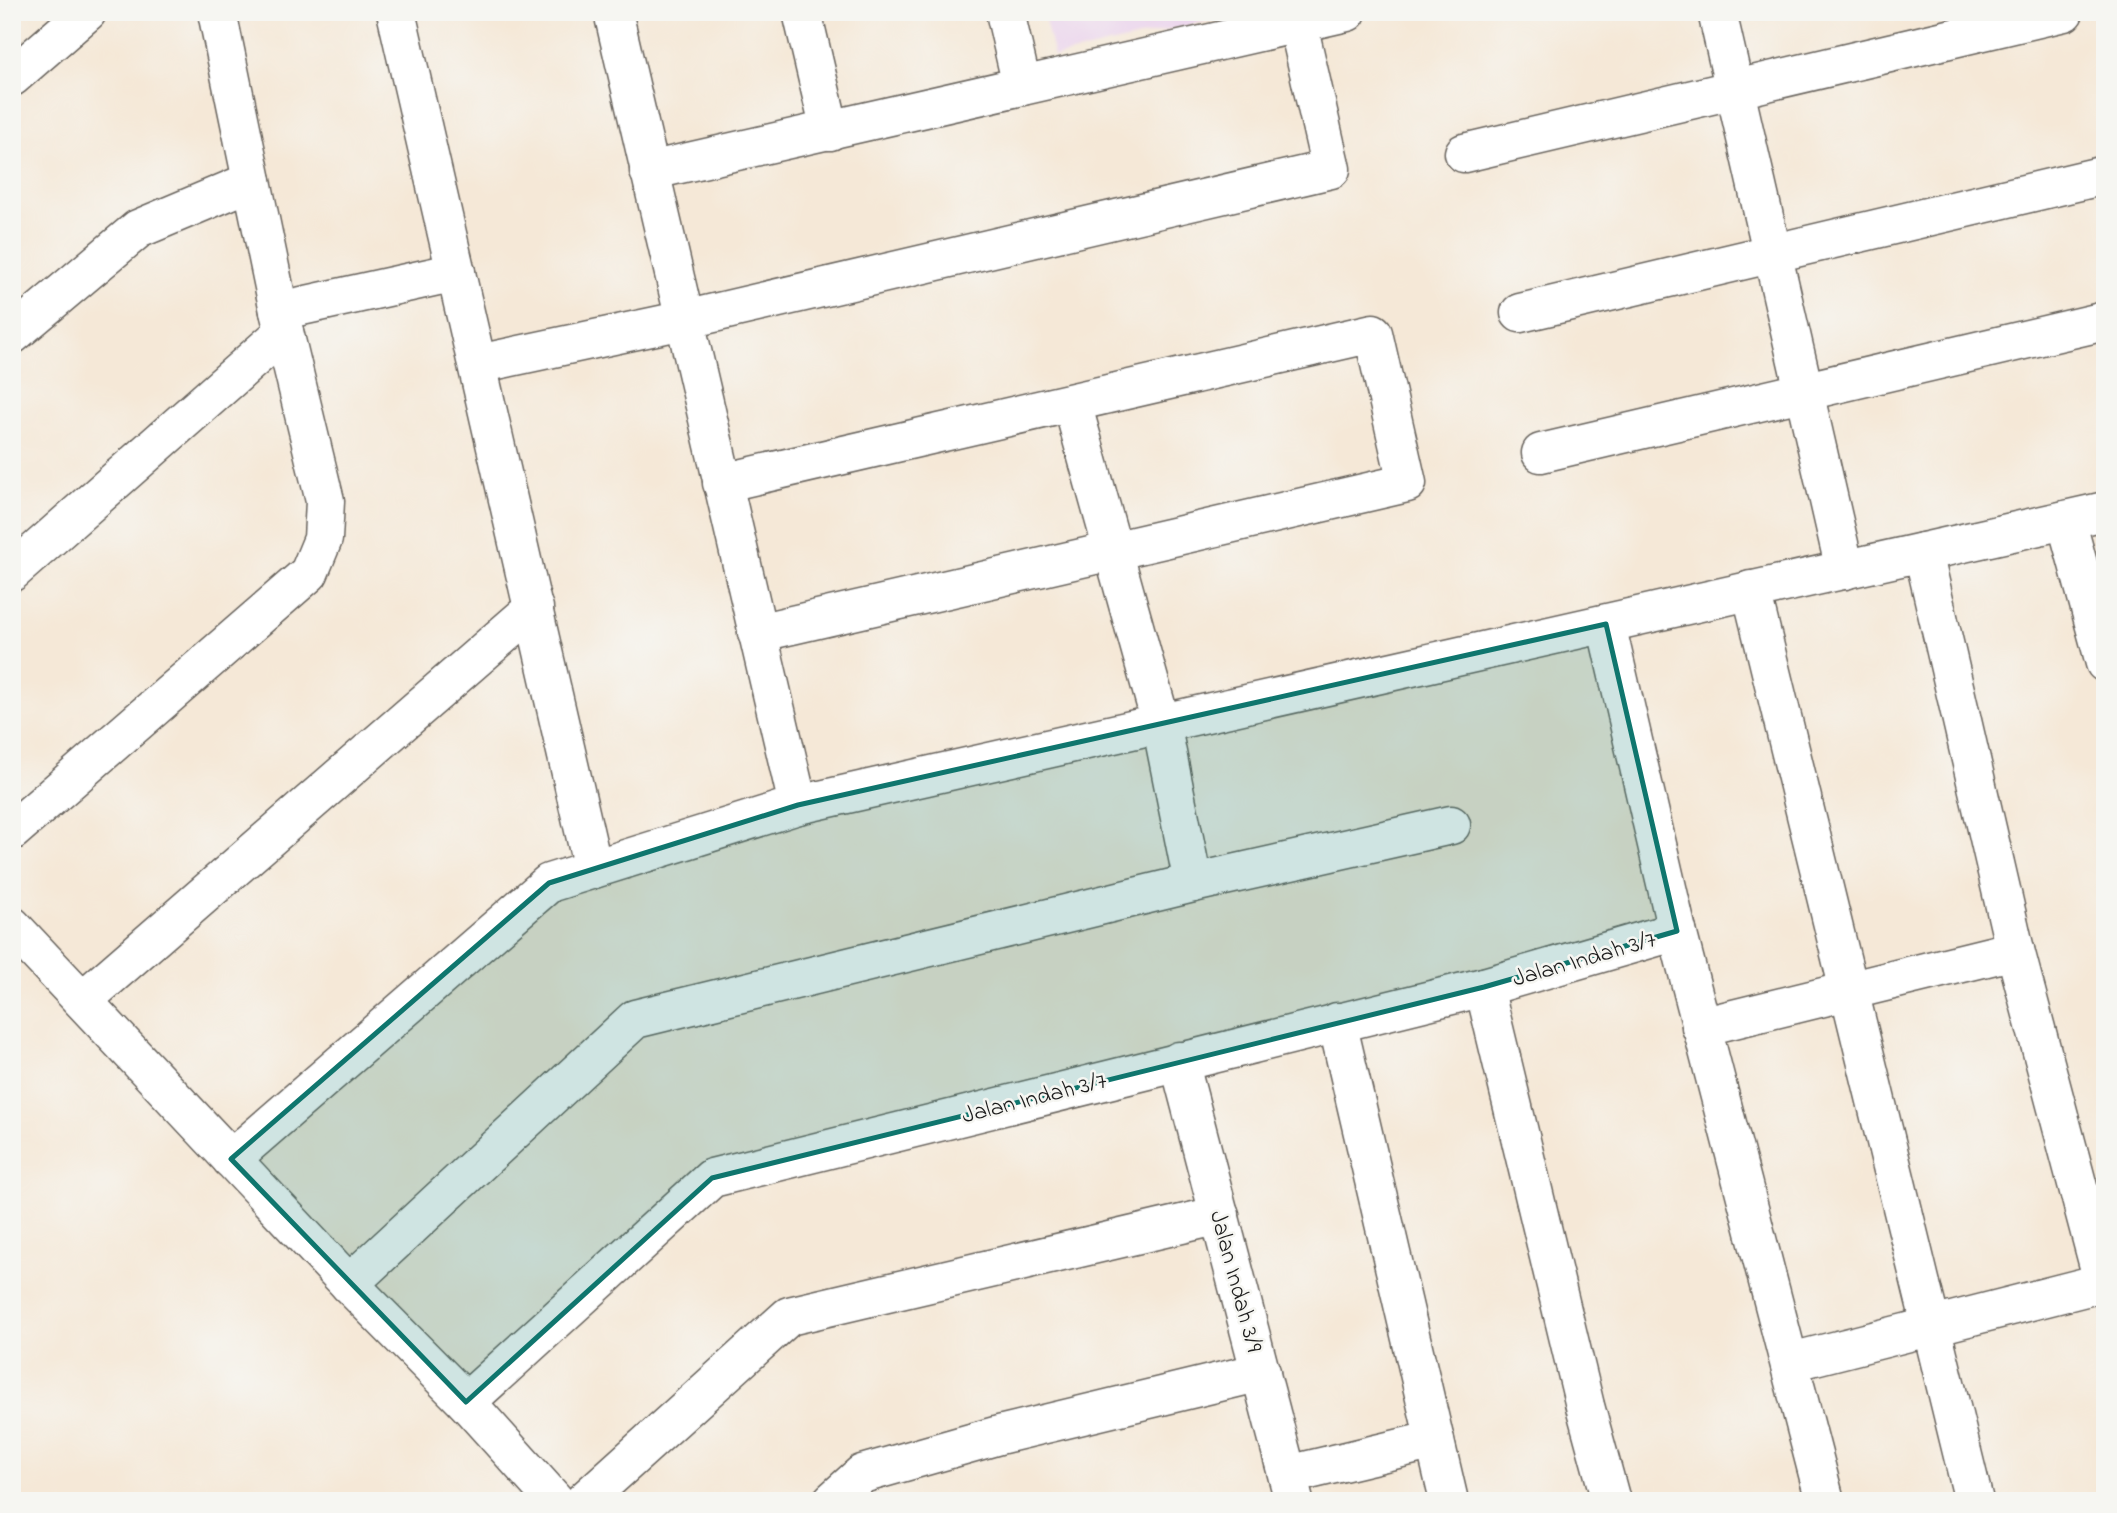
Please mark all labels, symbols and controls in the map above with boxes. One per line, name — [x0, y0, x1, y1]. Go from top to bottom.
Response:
street label: Jalan Indah 3/7 — [1509, 923, 1661, 998]
street label: Jalan Indah 3/7 — [959, 1065, 1111, 1134]
street label: Jalan Indah 3/9 — [1199, 1207, 1271, 1357]

